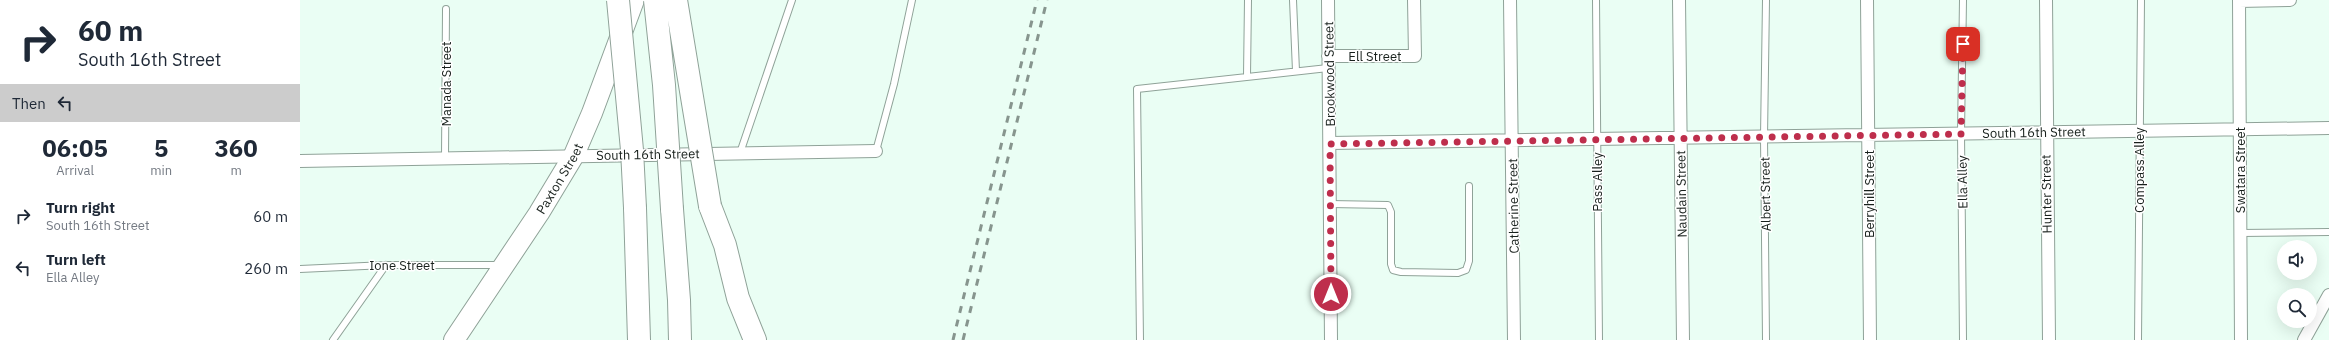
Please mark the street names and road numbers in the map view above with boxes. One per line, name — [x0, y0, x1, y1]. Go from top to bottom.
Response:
street label: Brookwood Street — [1320, 21, 1339, 127]
street label: Manada Street — [438, 41, 455, 127]
street label: Ell Street — [1348, 48, 1402, 65]
street label: South 16th Street — [1982, 123, 2086, 142]
street label: Compass Alley — [2131, 127, 2148, 213]
street label: Swatara Street — [2232, 127, 2249, 213]
street label: Paxton Street — [532, 141, 587, 217]
street label: South 16th Street — [596, 145, 700, 164]
street label: Naudain Street — [1672, 150, 1691, 238]
street label: Berryhill Street — [1861, 150, 1878, 238]
street label: Pass Alley — [1589, 152, 1606, 212]
street label: Hunter Street — [2037, 154, 2056, 234]
street label: Ella Alley — [1954, 155, 1971, 209]
street label: Albert Street — [1756, 157, 1775, 231]
street label: Catherine Street — [1504, 158, 1523, 254]
street label: Ione Street — [369, 257, 435, 274]

